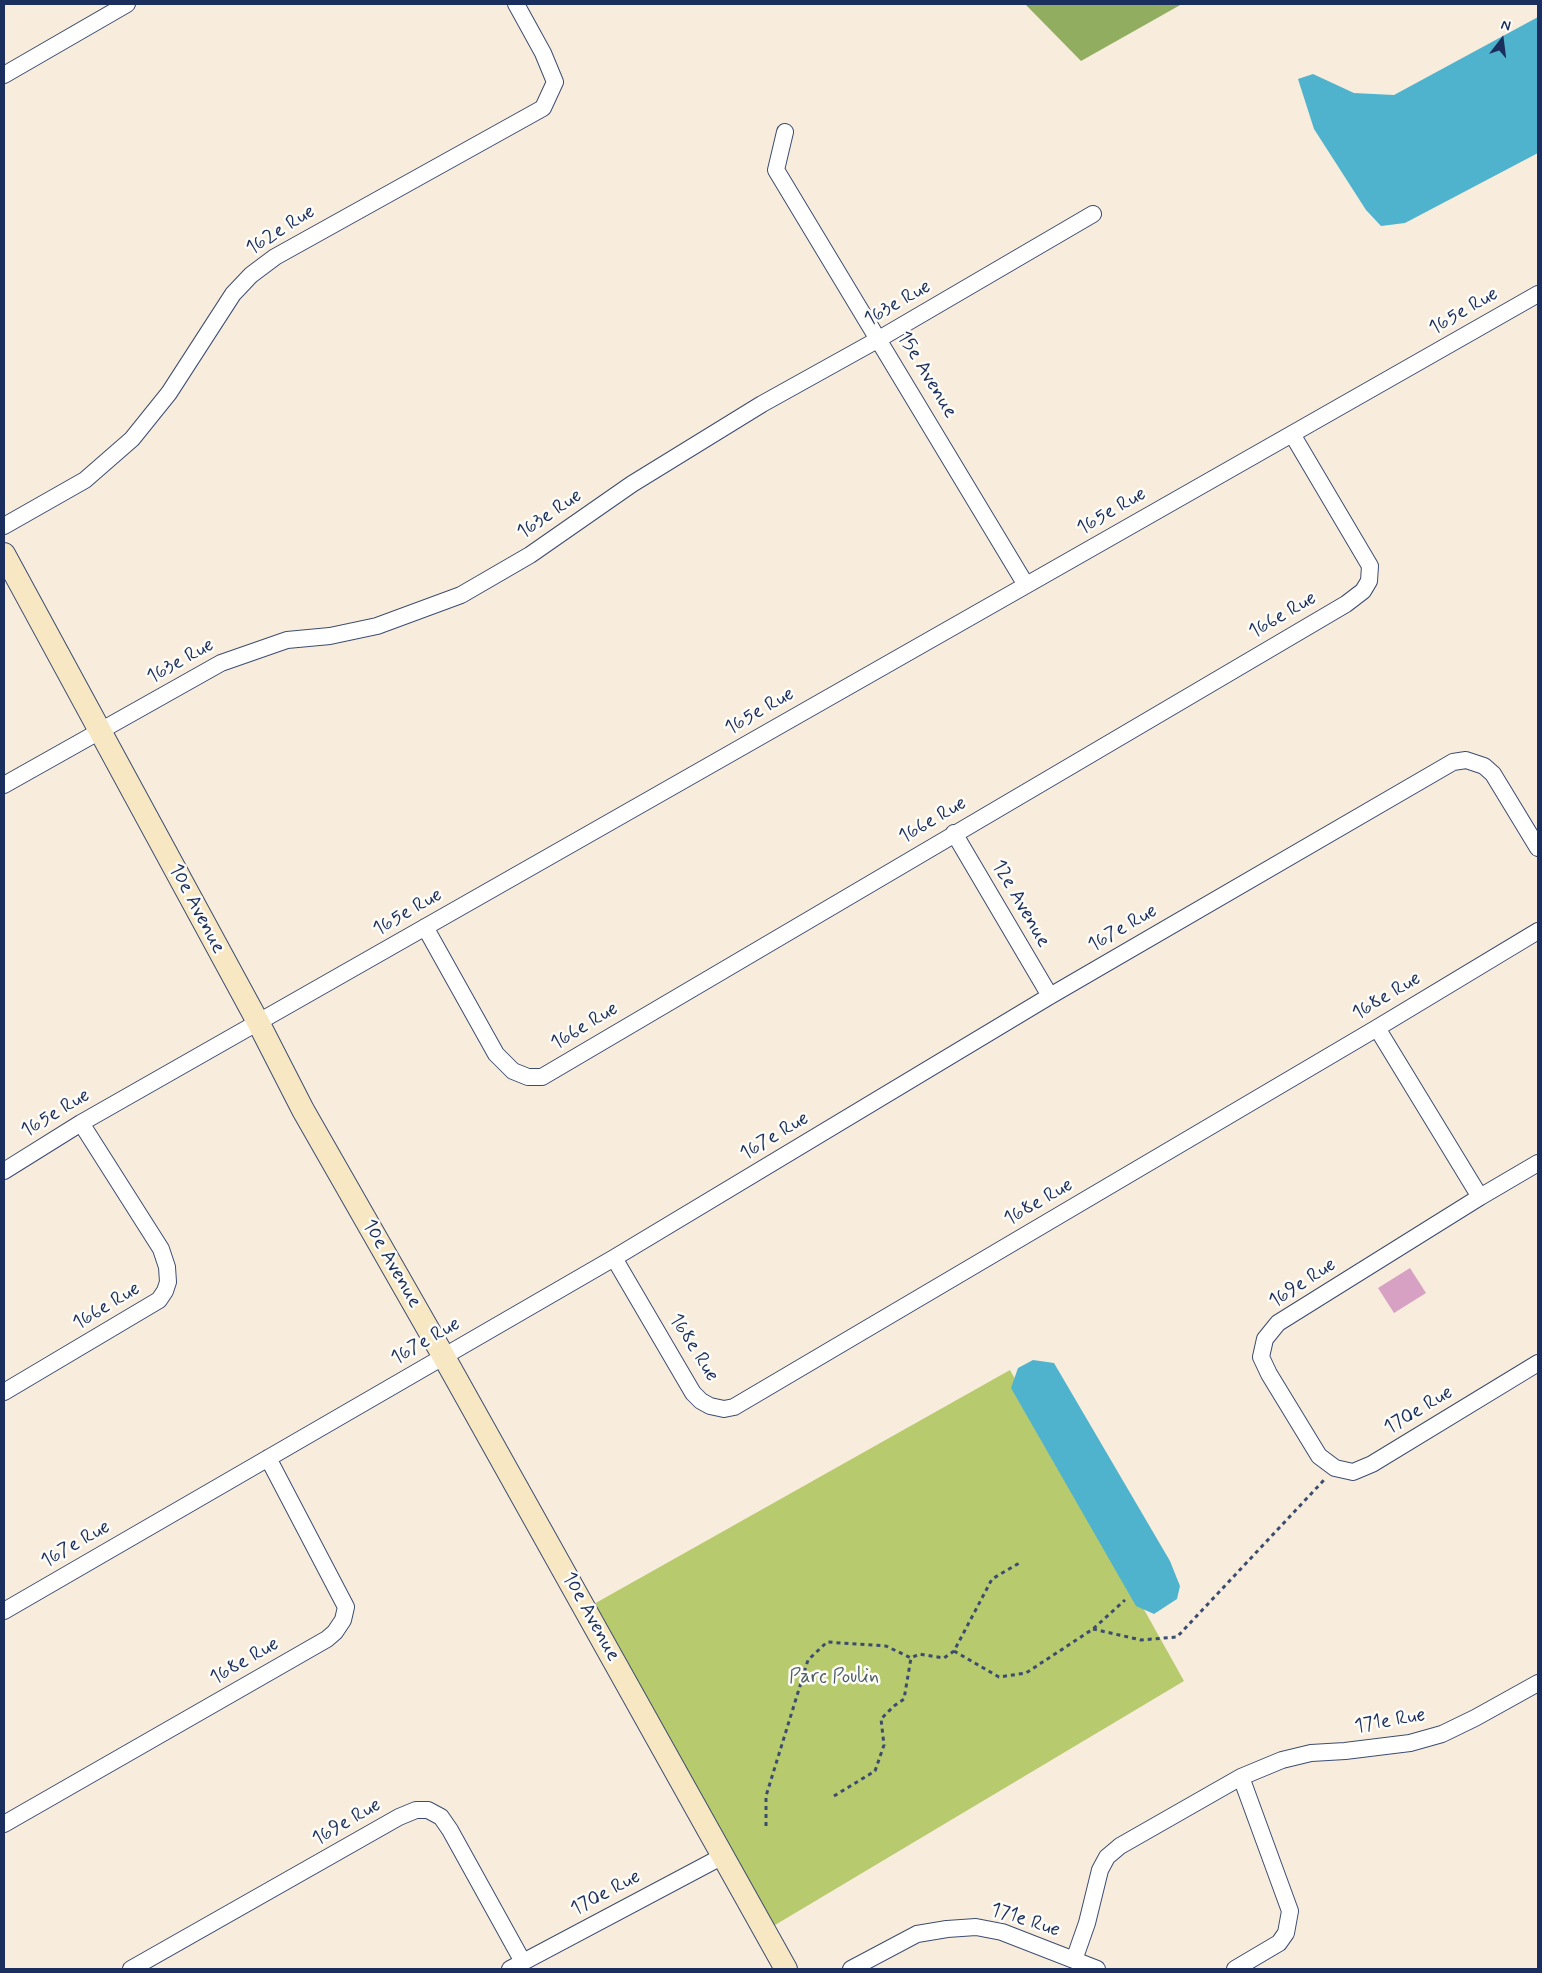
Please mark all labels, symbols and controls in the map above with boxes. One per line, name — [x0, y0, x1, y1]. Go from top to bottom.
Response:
north arrow — [1477, 15, 1527, 65]
text: N — [1499, 16, 1513, 35]
street label: 162e Rue — [242, 200, 320, 262]
street label: 163e Rue — [860, 275, 936, 333]
street label: 165e Rue — [1425, 283, 1503, 341]
street label: 15e Avenue — [891, 327, 961, 423]
street label: 165e Rue — [1073, 483, 1151, 541]
street label: 163e Rue — [513, 485, 587, 545]
street label: 166e Rue — [1245, 587, 1321, 645]
street label: 163e Rue — [143, 634, 219, 690]
street label: 165e Rue — [721, 683, 799, 741]
street label: 166e Rue — [895, 792, 971, 850]
street label: 12e Avenue — [985, 856, 1055, 952]
street label: 10e Avenue — [162, 860, 230, 958]
street label: 165e Rue — [369, 884, 447, 942]
street label: 167e Rue — [1084, 900, 1162, 958]
street label: 168e Rue — [1348, 967, 1426, 1027]
street label: 166e Rue — [547, 998, 623, 1056]
street label: 165e Rue — [17, 1084, 95, 1144]
street label: 167e Rue — [736, 1107, 814, 1167]
street label: 168e Rue — [1000, 1174, 1078, 1232]
street label: 10e Avenue — [356, 1215, 426, 1313]
street label: 169e Rue — [1265, 1253, 1341, 1315]
street label: 166e Rue — [69, 1278, 145, 1336]
street label: 168e Rue — [663, 1310, 723, 1386]
street label: 167e Rue — [387, 1313, 465, 1371]
street label: 170e Rue — [1380, 1381, 1458, 1441]
street label: 167e Rue — [37, 1516, 115, 1574]
street label: 10e Avenue — [556, 1568, 624, 1666]
street label: 168e Rue — [206, 1633, 284, 1691]
park label: Parc Poulin — [789, 1666, 879, 1690]
street label: 171e Rue — [1353, 1704, 1427, 1740]
street label: 169e Rue — [308, 1794, 386, 1852]
street label: 170e Rue — [567, 1866, 645, 1922]
street label: 171e Rue — [987, 1899, 1063, 1943]

